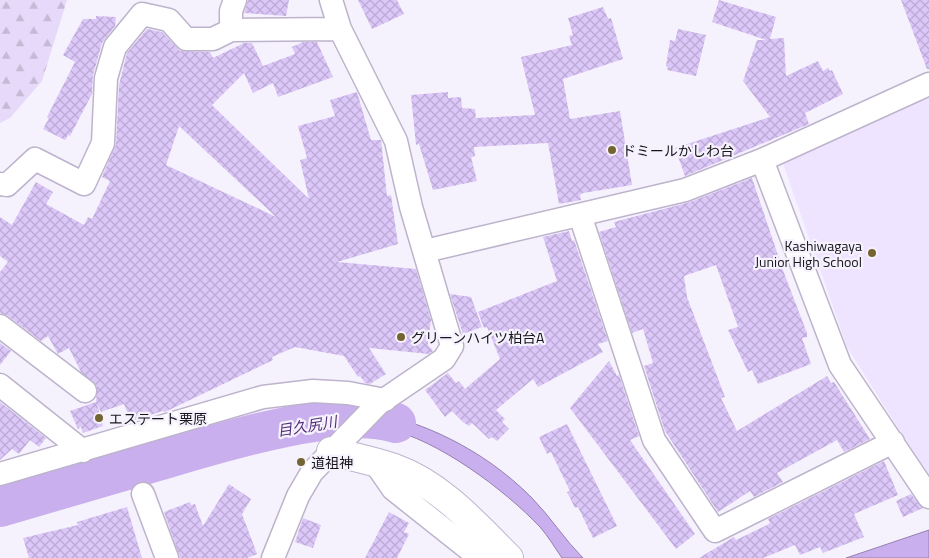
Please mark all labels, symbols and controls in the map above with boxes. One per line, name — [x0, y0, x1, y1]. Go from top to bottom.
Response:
place label: ドミールかしわ台 — [622, 140, 734, 161]
marker: ドミールかしわ台 — [606, 144, 618, 156]
place label: Kashiwagaya Junior High School — [755, 235, 862, 272]
marker: Kashiwagaya Junior High School — [866, 247, 878, 259]
place label: グリーンハイツ柏台A — [411, 327, 545, 348]
marker: グリーンハイツ柏台A — [395, 331, 407, 343]
place label: エステート栗原 — [109, 408, 207, 429]
water label: 目久尻川 — [276, 410, 340, 442]
marker: エステート栗原 — [93, 412, 105, 424]
place label: 道祖神 — [311, 452, 353, 473]
marker: 道祖神 — [295, 456, 307, 468]

